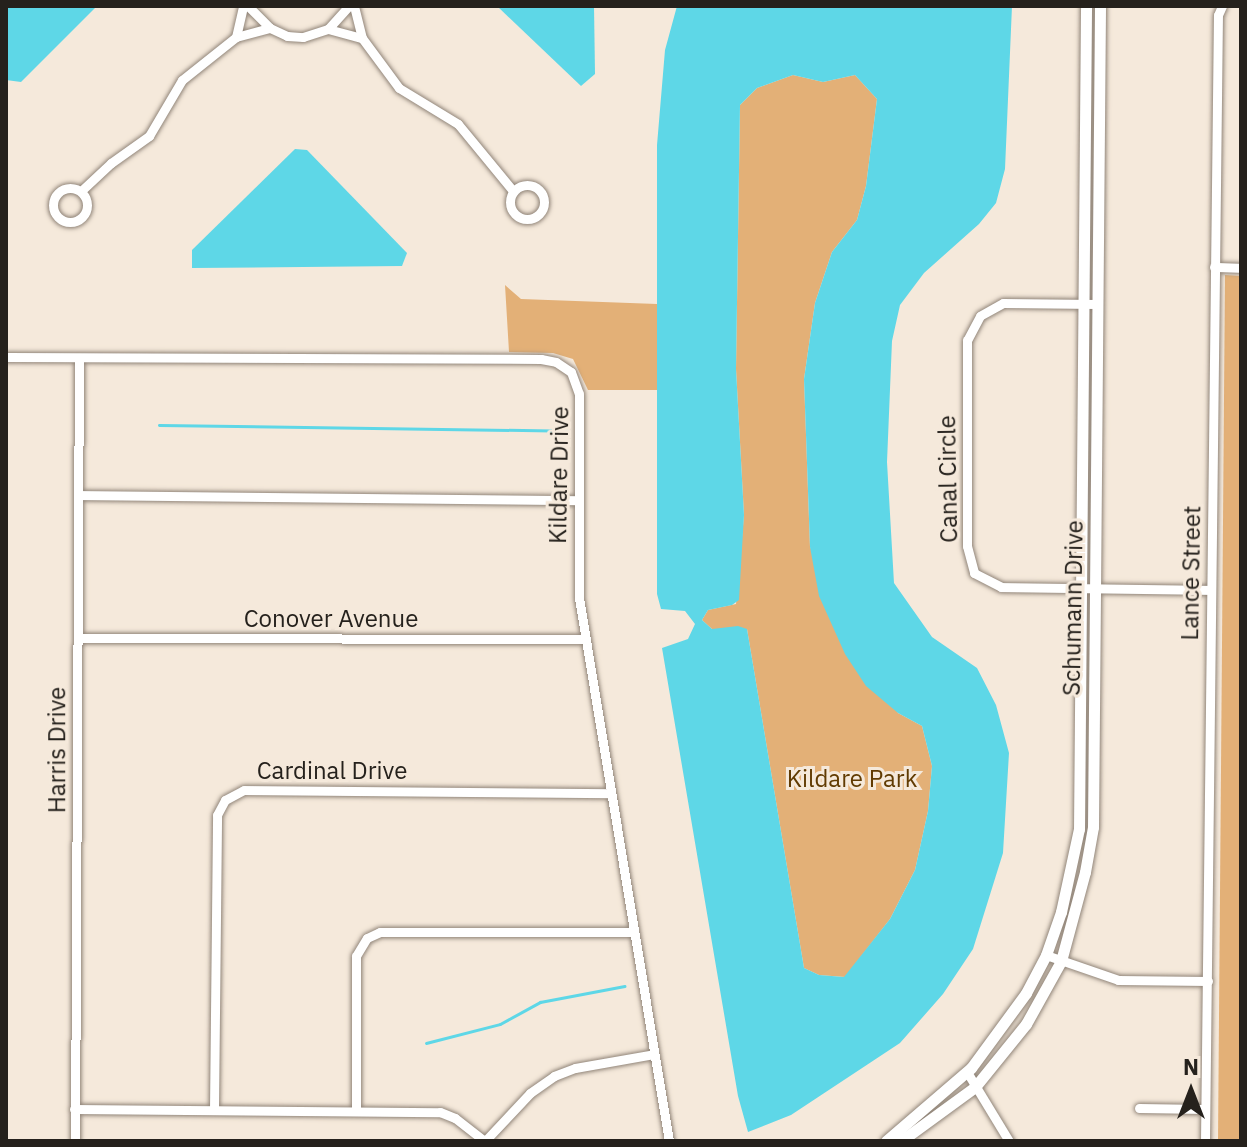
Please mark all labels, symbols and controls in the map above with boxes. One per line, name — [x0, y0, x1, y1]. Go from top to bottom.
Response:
street label: Kildare Drive — [543, 406, 575, 544]
street label: Canal Circle — [932, 415, 964, 543]
street label: Lance Street — [1175, 505, 1207, 641]
street label: Schumann Drive — [1057, 520, 1089, 696]
street label: Conover Avenue — [244, 605, 418, 633]
street label: Harris Drive — [43, 687, 71, 813]
street label: Cardinal Drive — [257, 757, 407, 785]
park label: Kildare Park — [787, 765, 917, 793]
north arrow — [1151, 1051, 1231, 1131]
text: N — [1183, 1052, 1199, 1081]

